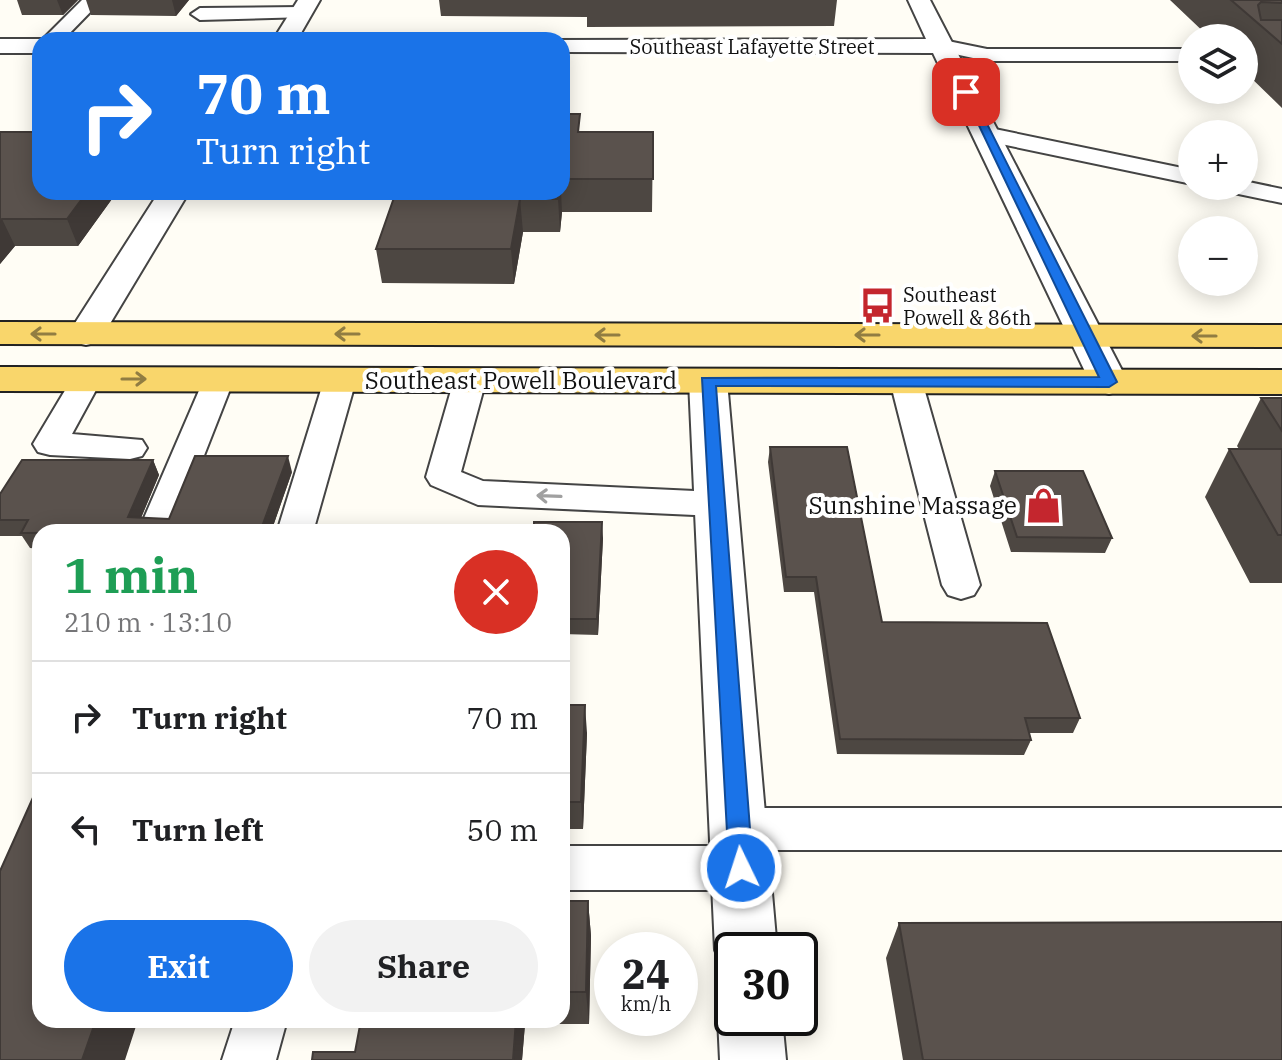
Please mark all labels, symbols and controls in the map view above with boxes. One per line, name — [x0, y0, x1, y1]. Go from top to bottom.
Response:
map controls — [1178, 24, 1258, 296]
button: layers — [1178, 24, 1258, 104]
street label: Southeast Lafayette Street — [629, 33, 875, 60]
text: 70 m — [196, 57, 331, 129]
pin — [932, 58, 1000, 126]
icon: right — [64, 64, 168, 168]
icon: arrive — [944, 70, 988, 114]
button: + — [1178, 120, 1258, 200]
text: Turn right — [196, 127, 370, 174]
button: − — [1178, 216, 1258, 296]
place label: Southeast Powell & 86th — [903, 281, 1031, 331]
bus stop icon: Southeast Powell & 86th — [858, 287, 896, 325]
one-way arrow — [30, 326, 57, 341]
one-way arrow — [334, 326, 361, 342]
one-way arrow — [594, 327, 621, 343]
one-way arrow — [854, 327, 881, 343]
one-way arrow — [1191, 328, 1218, 344]
street label: Southeast Powell Boulevard — [365, 364, 677, 396]
one-way arrow — [120, 371, 147, 387]
shop icon: Sunshine Massage — [1024, 486, 1062, 524]
one-way arrow — [536, 488, 563, 503]
place label: Sunshine Massage — [809, 489, 1017, 521]
text: 1 min — [64, 544, 198, 606]
button: close — [454, 550, 538, 634]
text: 210 m · 13:10 — [64, 605, 232, 639]
icon: right — [64, 695, 108, 739]
text: Turn right — [132, 698, 287, 737]
text: 70 m — [466, 698, 538, 737]
icon: left — [64, 807, 108, 851]
text: Turn left — [132, 810, 264, 849]
text: 50 m — [466, 810, 538, 849]
position arrow — [699, 826, 783, 910]
button: Exit — [64, 920, 293, 1012]
button: Share — [309, 920, 538, 1012]
speed limit sign: 30 — [714, 932, 818, 1036]
text: 24 — [622, 948, 670, 1000]
text: km/h — [621, 990, 671, 1017]

